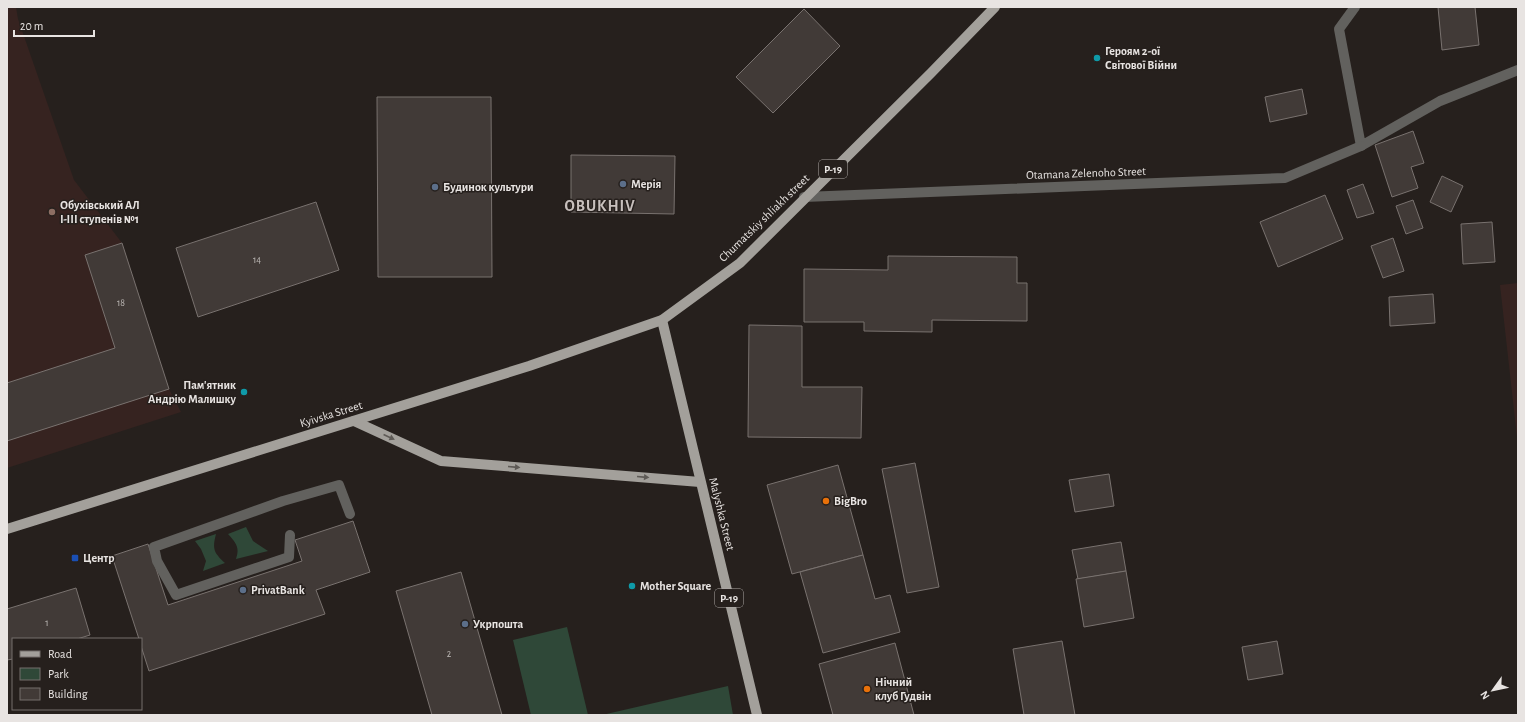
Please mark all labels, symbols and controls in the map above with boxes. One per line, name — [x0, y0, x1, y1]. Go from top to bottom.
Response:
scale bar — [14, 12, 94, 38]
text: 20 m — [20, 20, 43, 32]
place label: Героям 2-ої Світової Війни — [1105, 45, 1177, 71]
marker: Героям 2-ої Світової Війни — [1092, 53, 1102, 63]
road number: Р-19 — [819, 160, 847, 178]
street label: Otamana Zelenoho Street — [1026, 165, 1146, 181]
street label: Chumatskiy shliakh street — [717, 172, 812, 265]
place label: Мерія — [631, 178, 662, 190]
marker: Мерія — [618, 179, 628, 189]
place label: Будинок культури — [443, 181, 534, 194]
marker: Будинок культури — [430, 182, 440, 192]
district label: OBUKHIV — [564, 198, 636, 214]
place label: Обухівський АЛ І-ІІІ ступенів №1 — [60, 199, 140, 226]
marker: Обухівський АЛ І-ІІІ ступенів №1 — [47, 207, 57, 217]
house number: 14 — [253, 255, 261, 265]
house number: 18 — [117, 298, 125, 308]
place label: Пам'ятник Андрію Малишку — [148, 379, 237, 406]
marker: Пам'ятник Андрію Малишку — [239, 387, 249, 397]
street label: Kyivska Street — [298, 399, 364, 430]
one-way arrow — [383, 434, 395, 440]
one-way arrow — [508, 464, 520, 470]
one-way arrow — [637, 474, 649, 481]
street label: Malyshka Street — [706, 476, 737, 552]
place label: BigBro — [834, 495, 867, 507]
marker: BigBro — [821, 496, 831, 506]
place label: Центр — [83, 552, 115, 564]
marker: Центр — [70, 553, 80, 563]
place label: Mother Square — [640, 580, 712, 592]
marker: Mother Square — [627, 581, 637, 591]
place label: PrivatBank — [251, 584, 305, 596]
marker: PrivatBank — [238, 585, 248, 595]
road number: Р-19 — [715, 589, 743, 607]
house number: 1 — [45, 618, 49, 628]
place label: Укрпошта — [473, 618, 523, 630]
marker: Укрпошта — [460, 619, 470, 629]
legend — [12, 638, 142, 710]
text: Road — [48, 648, 72, 660]
house number: 2 — [447, 649, 452, 659]
text: Park — [48, 668, 69, 680]
north arrow — [1473, 670, 1513, 710]
place label: Нічний клуб Гудвін — [875, 676, 931, 703]
marker: Нічний клуб Гудвін — [862, 684, 872, 694]
text: Building — [48, 688, 88, 700]
text: N — [1478, 689, 1492, 701]

